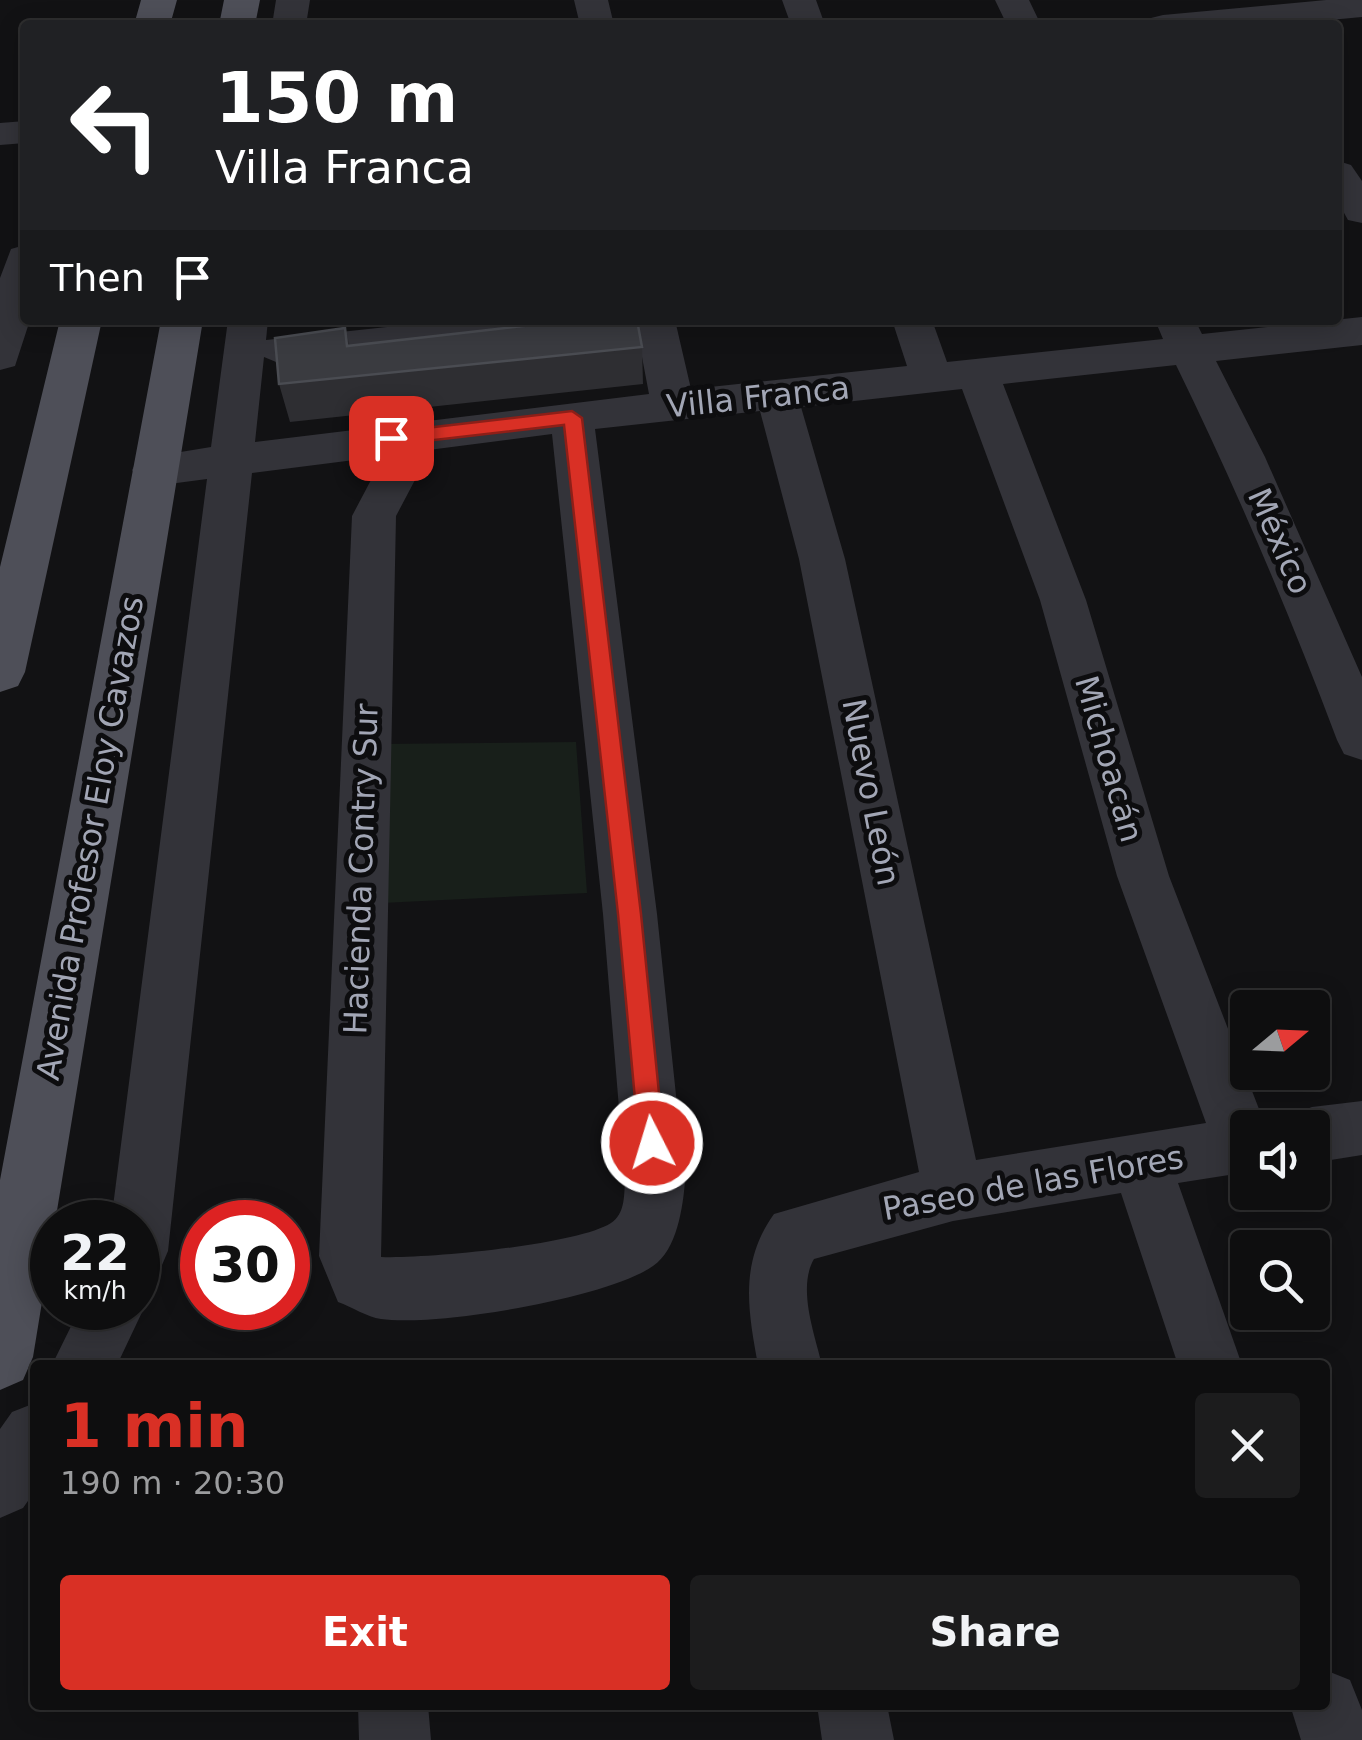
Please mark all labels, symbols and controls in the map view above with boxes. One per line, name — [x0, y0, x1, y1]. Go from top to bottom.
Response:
text: 150 m — [215, 57, 458, 139]
icon: left — [50, 60, 180, 190]
text: Villa Franca — [215, 141, 474, 194]
icon: arrive — [165, 250, 220, 305]
text: Then — [50, 256, 145, 300]
street label: Villa Franca — [665, 368, 851, 426]
pin — [349, 396, 434, 481]
icon: arrive — [364, 411, 419, 466]
street label: México — [1240, 482, 1320, 600]
street label: Avenida Profesor Eloy Cavazos — [29, 593, 151, 1083]
street label: Michoacán — [1067, 672, 1151, 846]
street label: Nuevo León — [834, 695, 908, 889]
street label: Hacienda Contry Sur — [336, 702, 386, 1035]
north arrow — [1230, 990, 1330, 1090]
map controls — [1230, 990, 1330, 1330]
position arrow — [600, 1091, 704, 1195]
button: sound — [1230, 1110, 1330, 1210]
street label: Paseo de las Flores — [880, 1138, 1186, 1228]
speed limit sign: 30 — [180, 1200, 310, 1330]
text: 22 — [60, 1224, 130, 1282]
button: search — [1230, 1230, 1330, 1330]
text: km/h — [63, 1276, 127, 1305]
text: 1 min — [60, 1391, 248, 1461]
button: close — [1195, 1393, 1300, 1498]
text: 190 m · 20:30 — [60, 1464, 285, 1502]
button: Exit — [60, 1575, 670, 1690]
button: Share — [690, 1575, 1300, 1690]

